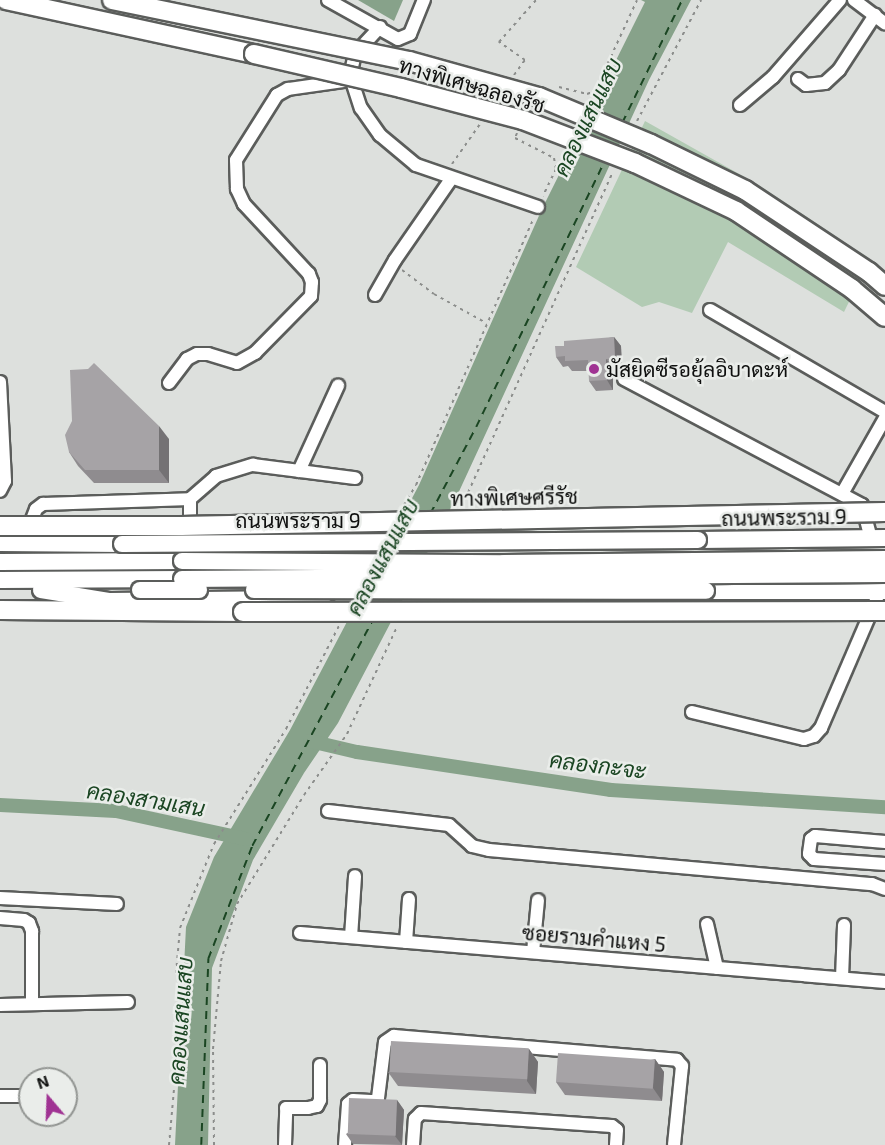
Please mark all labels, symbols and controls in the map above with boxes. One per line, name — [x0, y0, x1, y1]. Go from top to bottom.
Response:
street label: ทางพิเศษฉลองรัช — [396, 52, 548, 118]
water label: คลองแสนแสบ — [547, 54, 627, 180]
place label: มัสยิดซีรอยุ้ลอิบาดะห์ — [606, 356, 788, 382]
marker: มัสยิดซีรอยุ้ลอิบาดะห์ — [587, 362, 601, 376]
street label: ทางพิเศษศรีรัช — [450, 483, 578, 511]
water label: คลองแสนแสบ — [340, 494, 424, 620]
street label: ถนนพระราม 9 — [721, 503, 847, 531]
street label: ถนนพระราม 9 — [235, 507, 361, 533]
water label: คลองกะจะ — [548, 746, 648, 784]
water label: คลองสามเสน — [85, 777, 207, 821]
street label: ซอยรามคำแหง 5 — [521, 919, 667, 957]
water label: คลองแสนแสบ — [162, 956, 198, 1086]
north arrow — [18, 1067, 78, 1127]
text: N — [34, 1071, 51, 1092]

